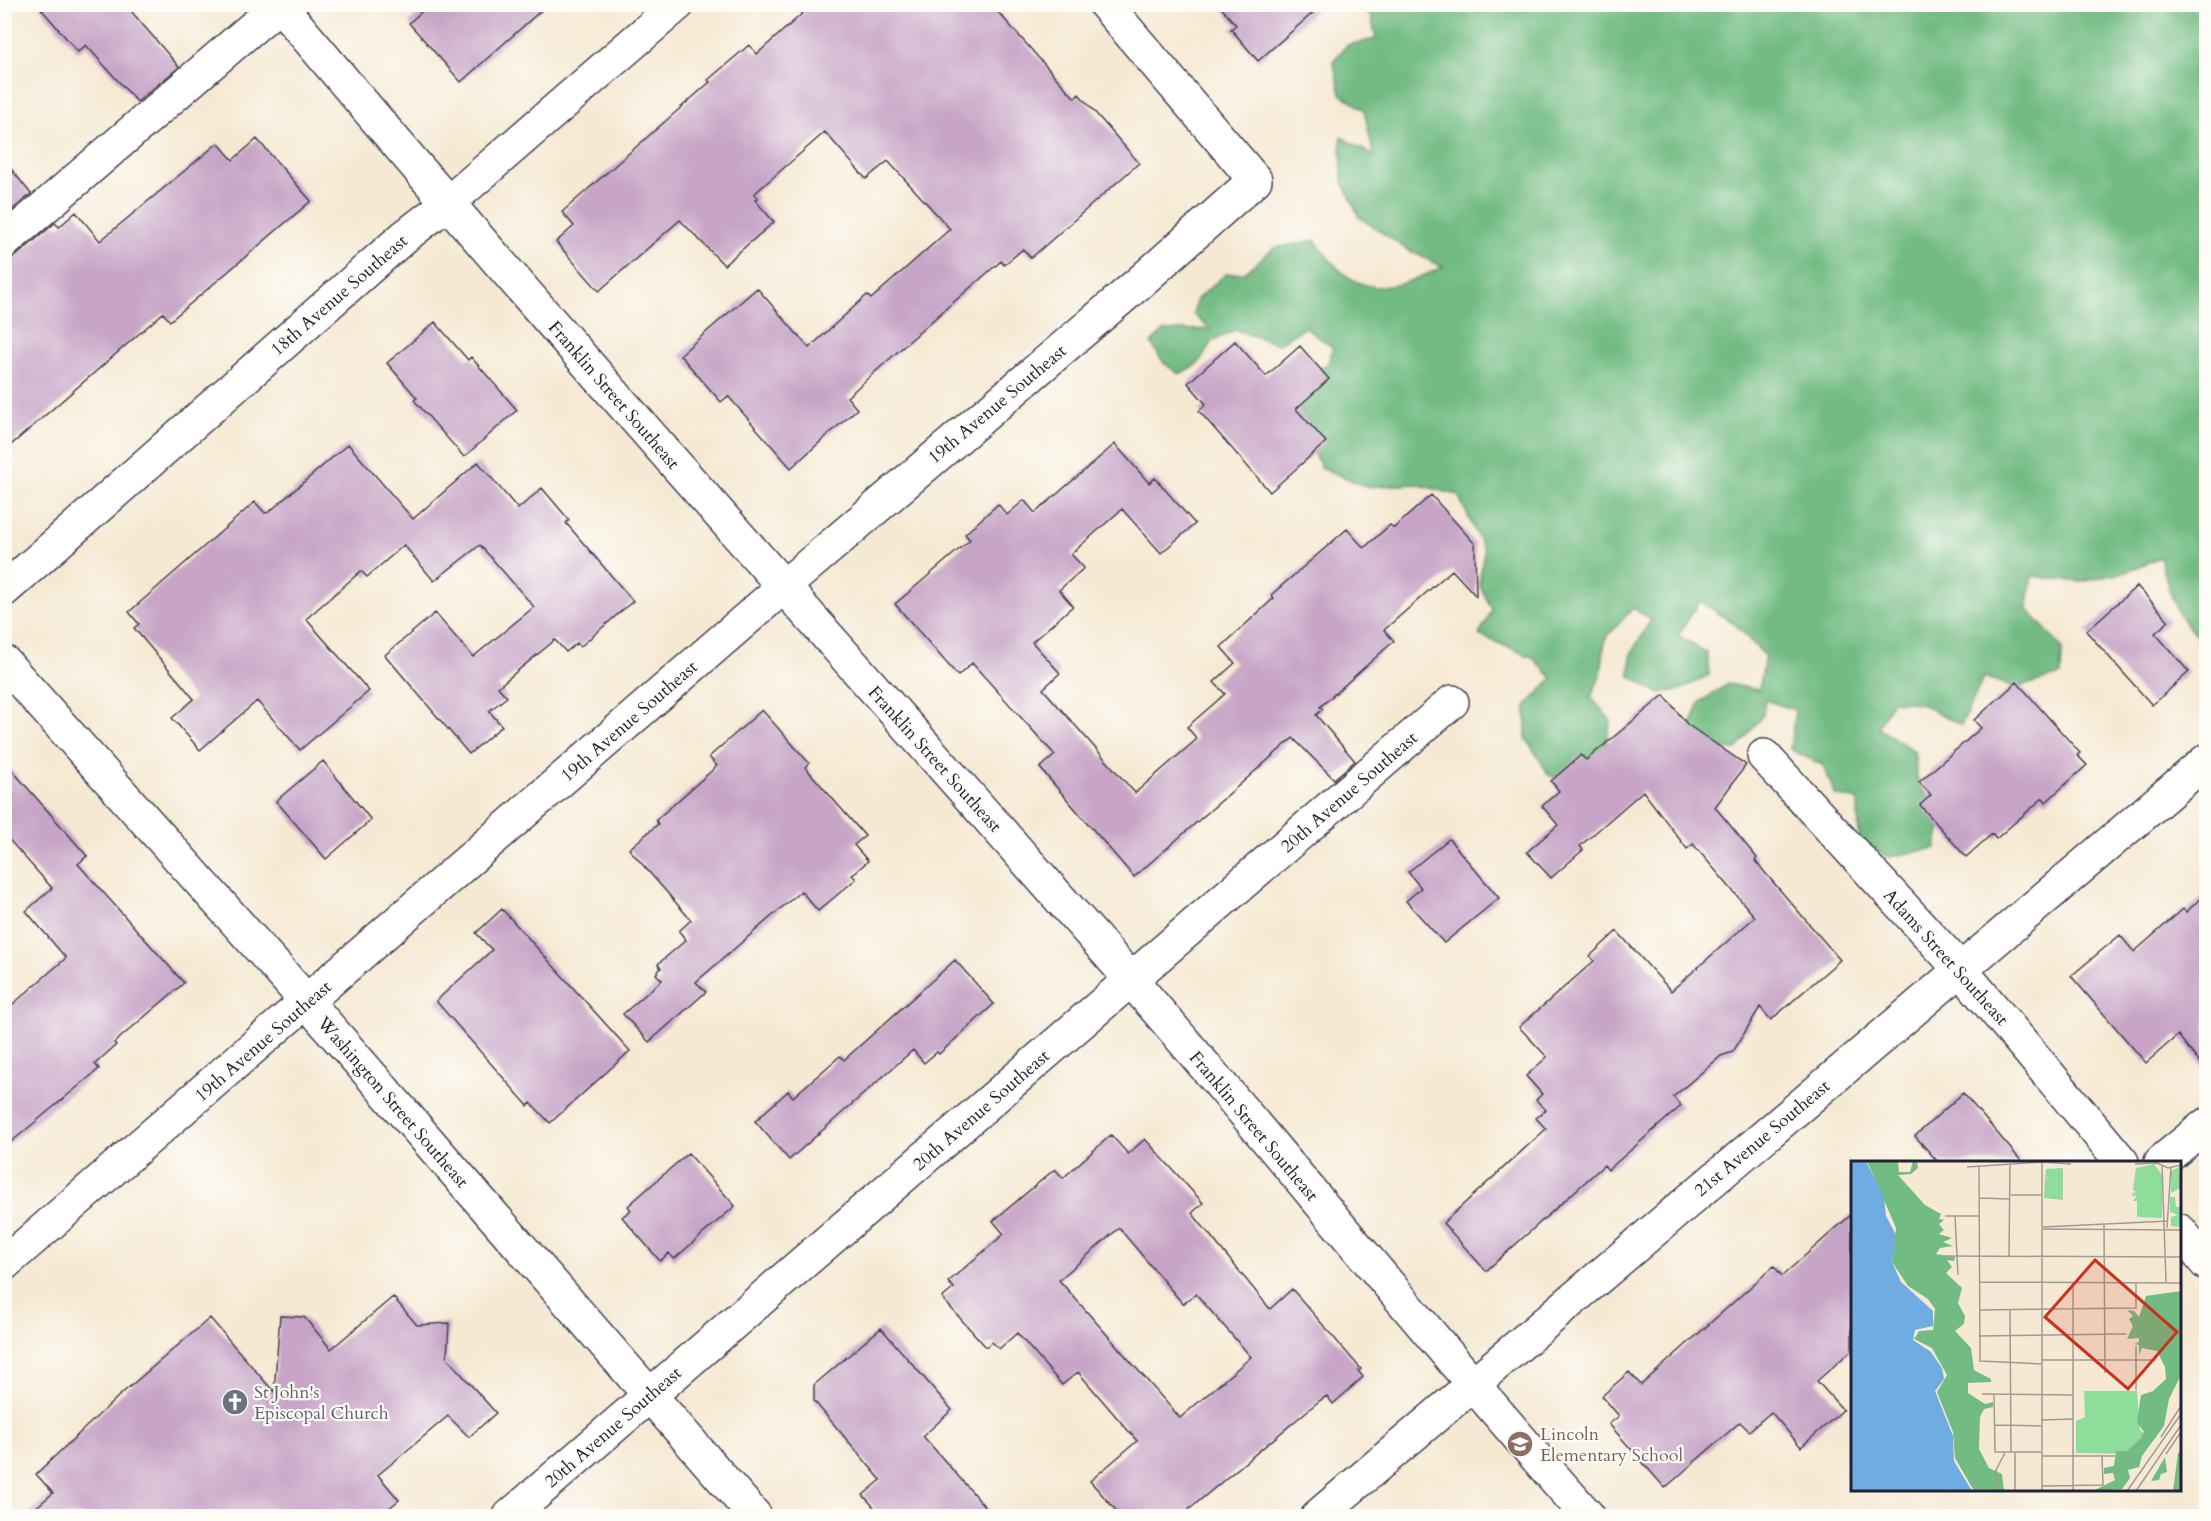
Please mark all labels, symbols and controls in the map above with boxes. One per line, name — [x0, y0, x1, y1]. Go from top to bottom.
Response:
street label: 18th Avenue Southeast — [266, 229, 413, 362]
street label: Franklin Street Southeast — [542, 316, 685, 475]
street label: 19th Avenue Southeast — [923, 339, 1072, 470]
street label: 19th Avenue Southeast — [556, 655, 703, 788]
street label: Franklin Street Southeast — [862, 681, 1007, 838]
street label: 20th Avenue Southeast — [1276, 726, 1423, 859]
street label: Adams Street Southeast — [1877, 883, 2014, 1031]
street label: 19th Avenue Southeast — [190, 975, 337, 1108]
street label: Washington Street Southeast — [311, 1011, 474, 1194]
street label: 20th Avenue Southeast — [908, 1044, 1055, 1177]
street label: Franklin Street Southeast — [1183, 1046, 1324, 1207]
street label: 21st Avenue Southeast — [1689, 1074, 1836, 1203]
inset map — [1851, 1161, 2181, 1491]
street label: 20th Avenue Southeast — [540, 1361, 687, 1494]
place label: St John's Episcopal Church — [254, 1380, 389, 1426]
church icon: St John's Episcopal Church — [220, 1387, 250, 1417]
place label: Lincoln Elementary School — [1540, 1422, 1683, 1468]
school or university icon: Lincoln Elementary School — [1505, 1429, 1535, 1459]

